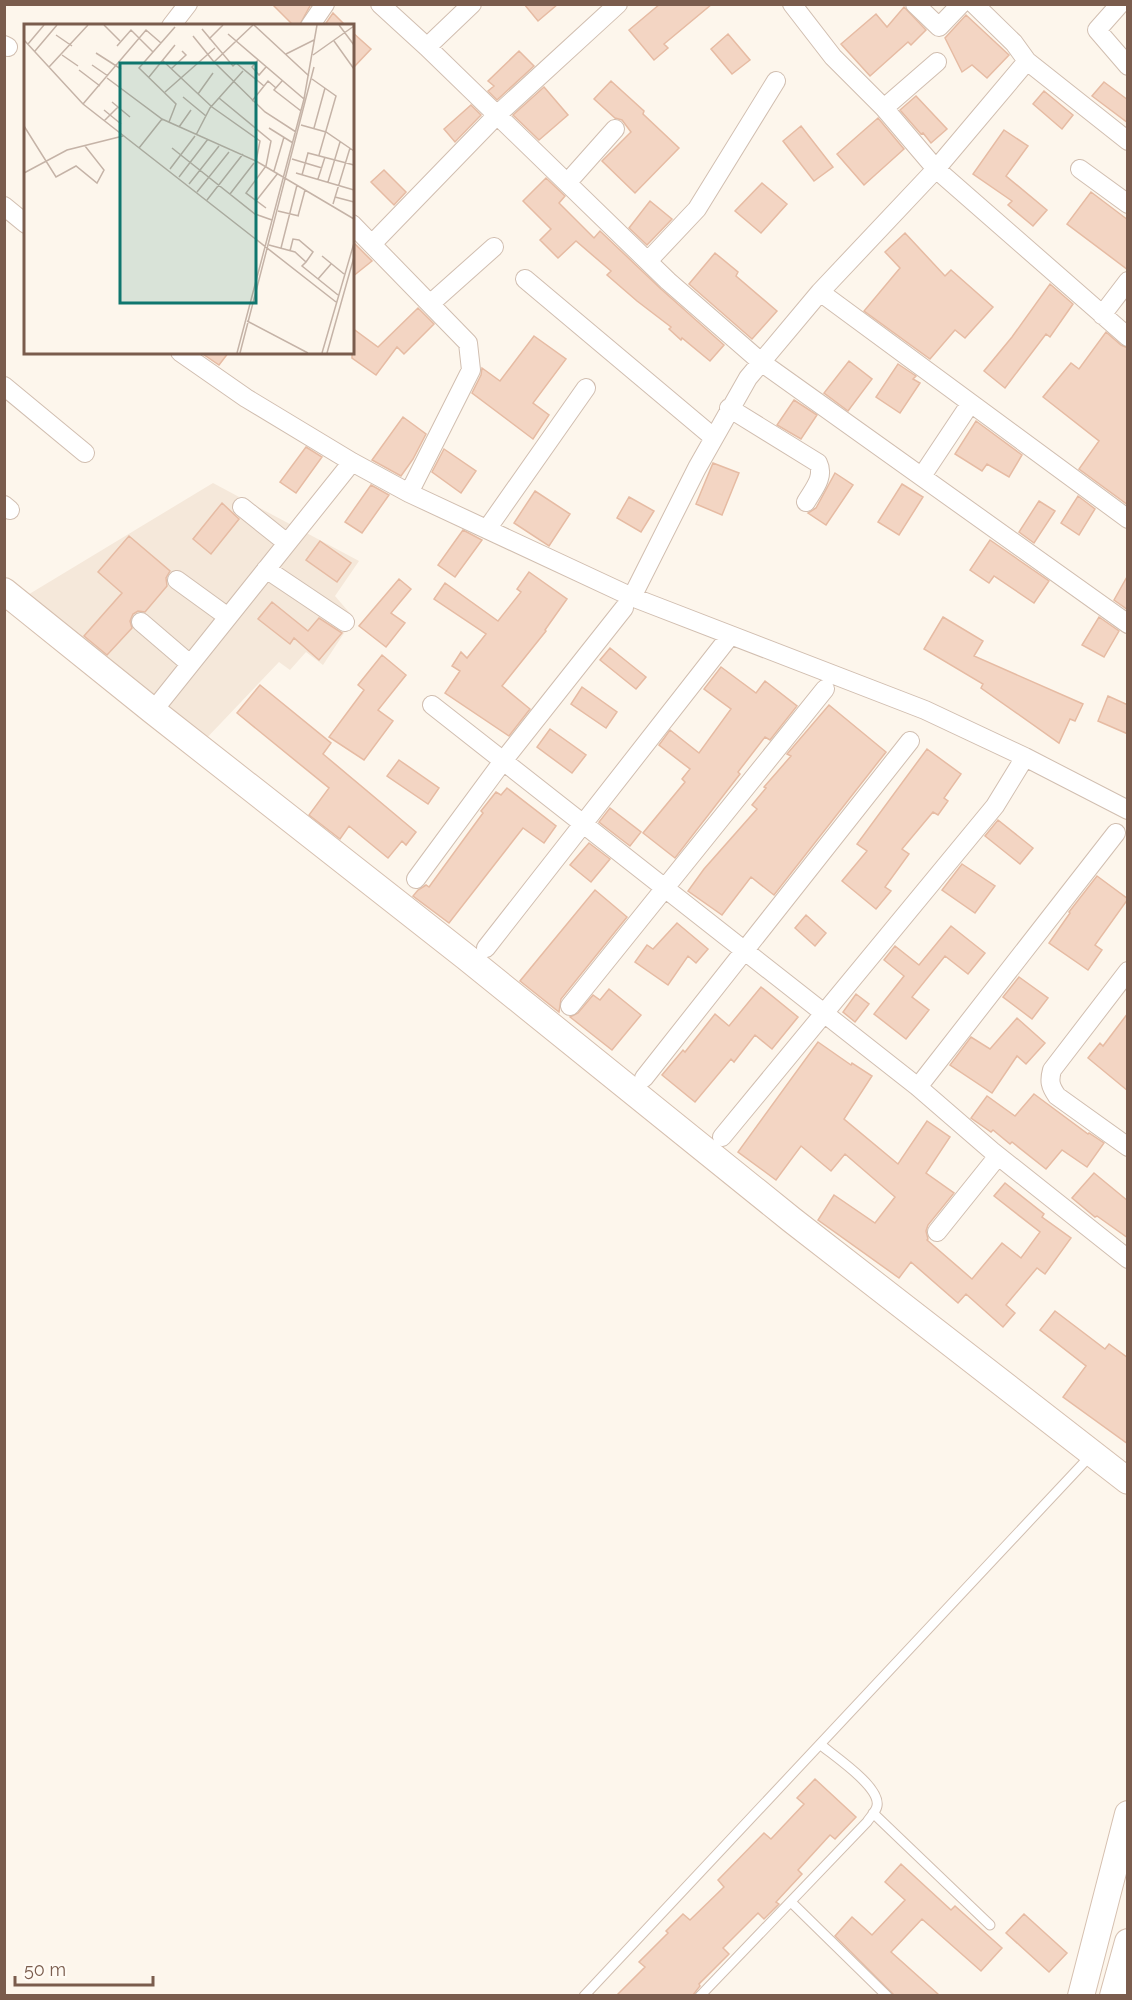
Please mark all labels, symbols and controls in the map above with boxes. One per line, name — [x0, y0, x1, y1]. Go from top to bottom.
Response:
inset map — [24, 24, 354, 354]
scale bar — [15, 1949, 153, 1987]
text: 50 m — [24, 1959, 66, 1980]

